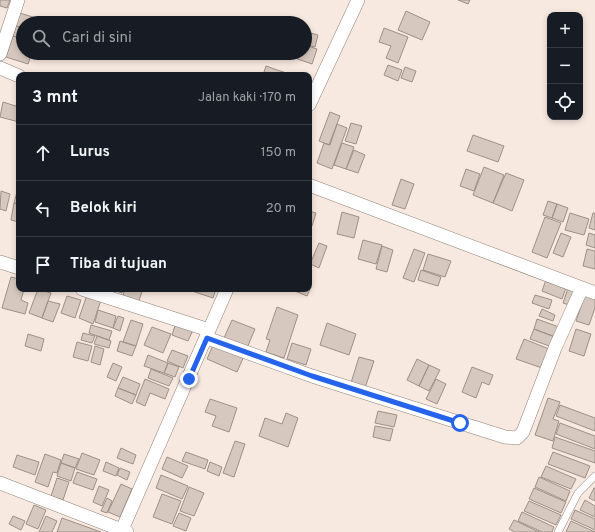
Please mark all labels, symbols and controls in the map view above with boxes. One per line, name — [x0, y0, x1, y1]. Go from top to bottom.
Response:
map controls — [547, 12, 583, 120]
button: + — [547, 12, 583, 48]
search box — [16, 16, 312, 60]
icon: search — [30, 27, 52, 49]
text: Cari di sini — [62, 29, 132, 48]
button: − — [547, 48, 583, 84]
button: locate — [547, 84, 583, 120]
text: 3 mnt — [32, 87, 78, 109]
text: Jalan kaki · 170 m — [198, 90, 296, 106]
icon: ahead — [32, 142, 54, 164]
text: Lurus — [70, 143, 110, 162]
text: 150 m — [261, 145, 296, 161]
icon: left — [32, 198, 54, 220]
text: Belok kiri — [70, 199, 137, 218]
text: 20 m — [266, 201, 296, 217]
icon: arrive — [32, 254, 54, 276]
text: Tiba di tujuan — [70, 255, 167, 274]
route end — [180, 370, 198, 388]
route start — [451, 414, 469, 432]

